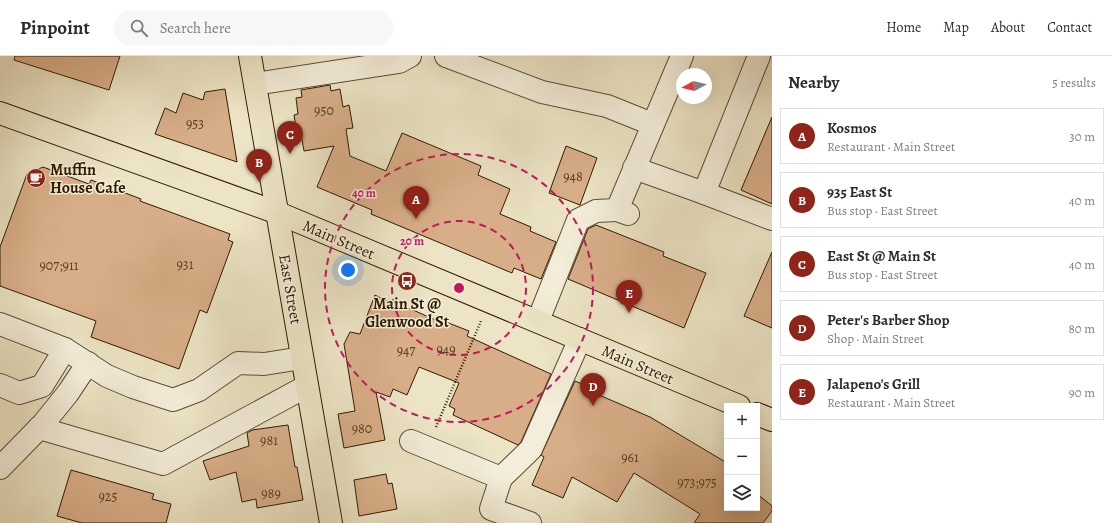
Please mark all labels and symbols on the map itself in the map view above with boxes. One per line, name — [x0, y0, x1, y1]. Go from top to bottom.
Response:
north arrow — [676, 68, 712, 104]
house number: 950 — [314, 101, 334, 120]
house number: 953 — [186, 114, 204, 133]
pin: C — [277, 121, 303, 154]
pin: B — [246, 149, 272, 182]
place label: Muffin House Cafe — [50, 159, 126, 199]
cafe icon: Muffin House Cafe — [25, 167, 47, 189]
house number: 948 — [563, 167, 583, 186]
text: 40 m — [352, 185, 376, 201]
pin: A — [403, 186, 429, 219]
street label: Main Street — [299, 215, 378, 265]
text: 20 m — [400, 233, 424, 249]
street label: East Street — [273, 252, 307, 326]
house number: 931 — [177, 255, 194, 274]
house number: 907;911 — [40, 256, 79, 275]
your location — [338, 260, 358, 280]
bus stop icon: Main St @ Glenwood St — [396, 270, 418, 292]
pin: E — [616, 280, 642, 313]
centre of rings — [452, 281, 466, 295]
place label: Main St @ Glenwood St — [365, 293, 450, 333]
house number: 949 — [436, 340, 456, 359]
street label: Main Street — [598, 340, 677, 390]
house number: 947 — [397, 341, 415, 360]
pin: D — [580, 373, 606, 406]
house number: 980 — [352, 419, 372, 438]
house number: 981 — [260, 431, 278, 450]
house number: 961 — [621, 448, 639, 467]
house number: 973;975 — [677, 473, 717, 492]
house number: 989 — [261, 484, 281, 503]
house number: 925 — [98, 487, 118, 506]

